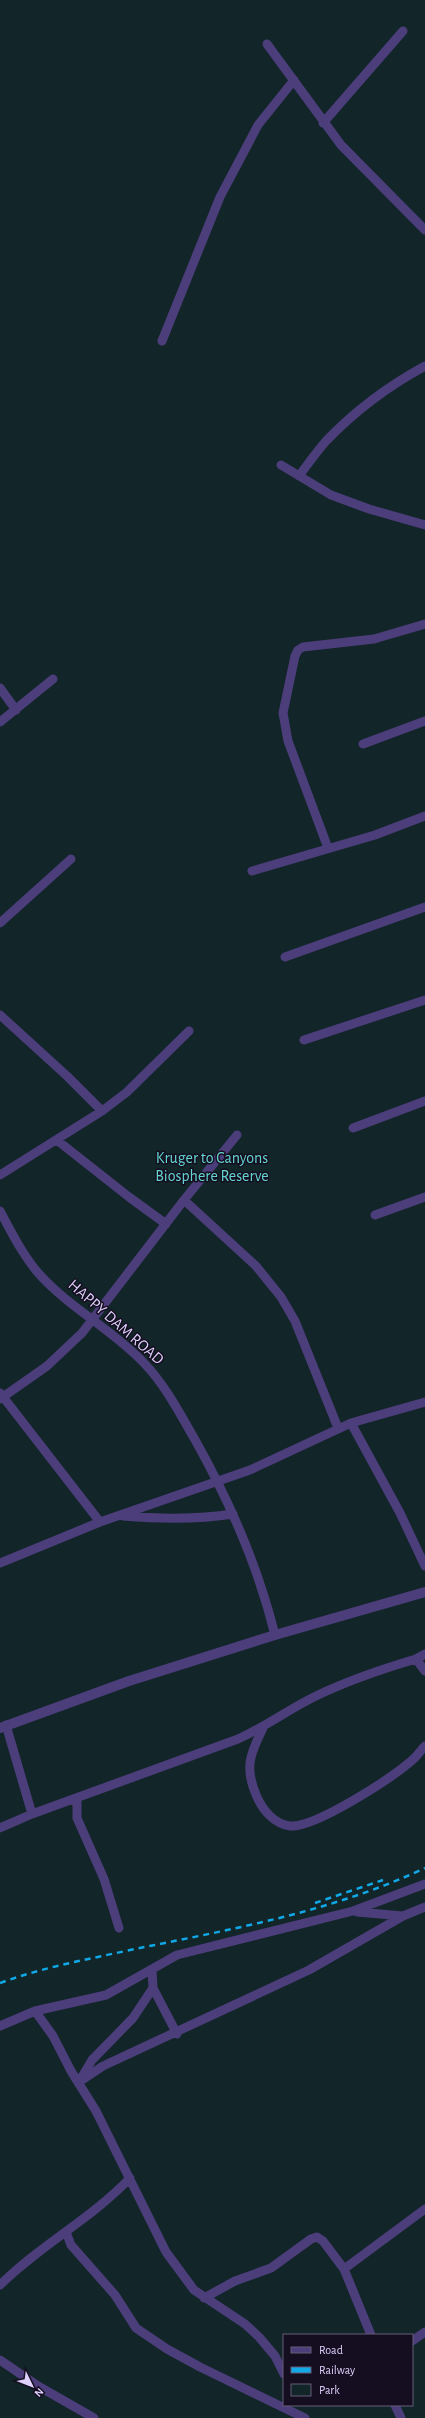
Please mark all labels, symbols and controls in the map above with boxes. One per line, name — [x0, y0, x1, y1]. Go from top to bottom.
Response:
park label: Kruger to Canyons Biosphere Reserve — [155, 1150, 269, 1184]
street label: HAPPY DAM ROAD — [65, 1276, 167, 1368]
legend — [283, 2334, 413, 2406]
text: Road — [319, 2344, 343, 2356]
text: Railway — [319, 2364, 355, 2377]
north arrow — [12, 2366, 52, 2406]
text: Park — [319, 2384, 340, 2396]
text: N — [32, 2386, 46, 2399]

